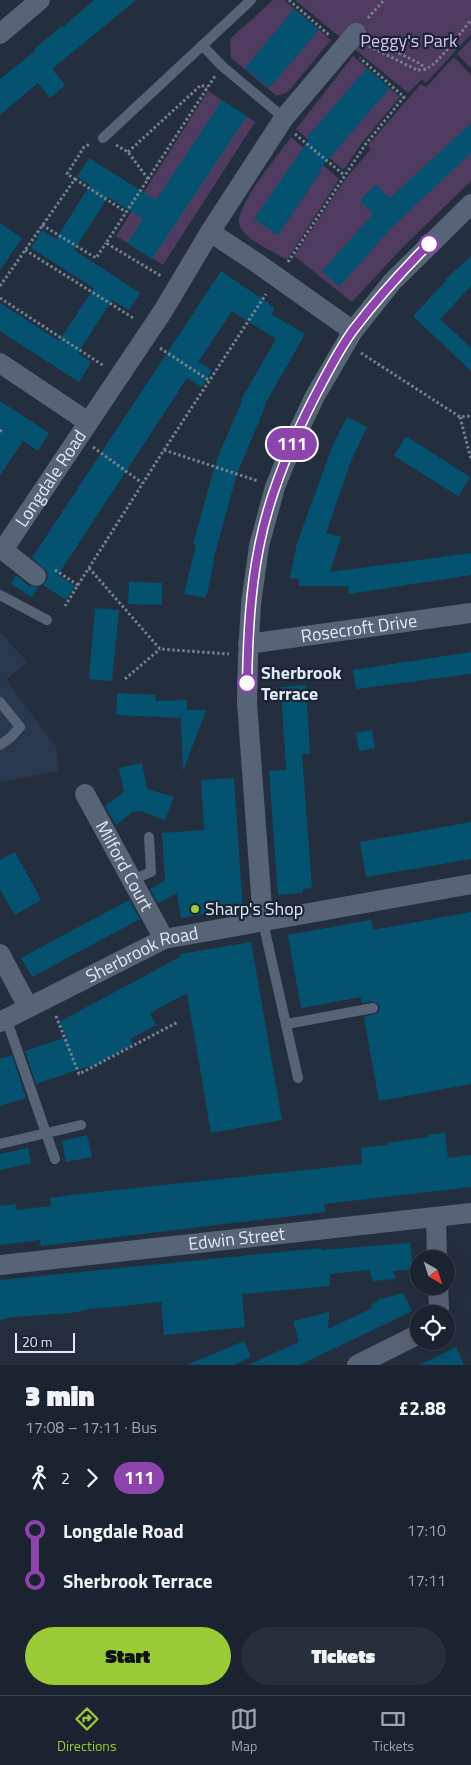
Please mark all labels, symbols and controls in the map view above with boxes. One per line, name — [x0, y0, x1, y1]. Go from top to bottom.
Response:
park label: Peggy's Park — [360, 27, 458, 54]
unlabelled marker — [419, 234, 439, 254]
street label: Longdale Road — [8, 424, 93, 532]
line badge: 111 — [263, 428, 321, 460]
text: 111 — [277, 430, 307, 457]
street label: Rosecroft Drive — [299, 607, 419, 650]
place label: Sherbrook Terrace — [261, 659, 342, 707]
marker: Sherbrook Terrace — [237, 673, 257, 693]
street label: Milford Court — [89, 816, 161, 916]
place label: Sharp's Shop — [205, 895, 303, 922]
marker: Sharp's Shop — [189, 903, 201, 915]
street label: Sherbrook Road — [81, 919, 200, 990]
street label: Edwin Street — [187, 1220, 287, 1257]
north arrow — [410, 1250, 455, 1295]
map controls — [410, 1250, 455, 1350]
button: locate — [410, 1305, 455, 1350]
scale bar — [15, 1330, 75, 1353]
text: 20 m — [22, 1331, 52, 1352]
text: 3 min — [25, 1374, 95, 1417]
text: £2.88 — [399, 1393, 446, 1422]
text: 17:08 – 17:11 · Bus — [25, 1415, 157, 1439]
icon: walk — [25, 1464, 53, 1492]
icon: forward — [78, 1464, 106, 1492]
text: 111 — [124, 1464, 154, 1491]
text: 2 — [61, 1466, 70, 1490]
text: Longdale Road — [63, 1516, 184, 1545]
text: 17:10 — [407, 1518, 446, 1542]
text: Sherbrook Terrace — [63, 1566, 213, 1595]
text: 17:11 — [407, 1568, 446, 1592]
button: Start — [25, 1627, 231, 1685]
button: Tickets — [241, 1627, 446, 1685]
tab: Directions — [57, 1705, 116, 1756]
tab: Map — [230, 1705, 258, 1756]
tab: Tickets — [372, 1705, 414, 1756]

